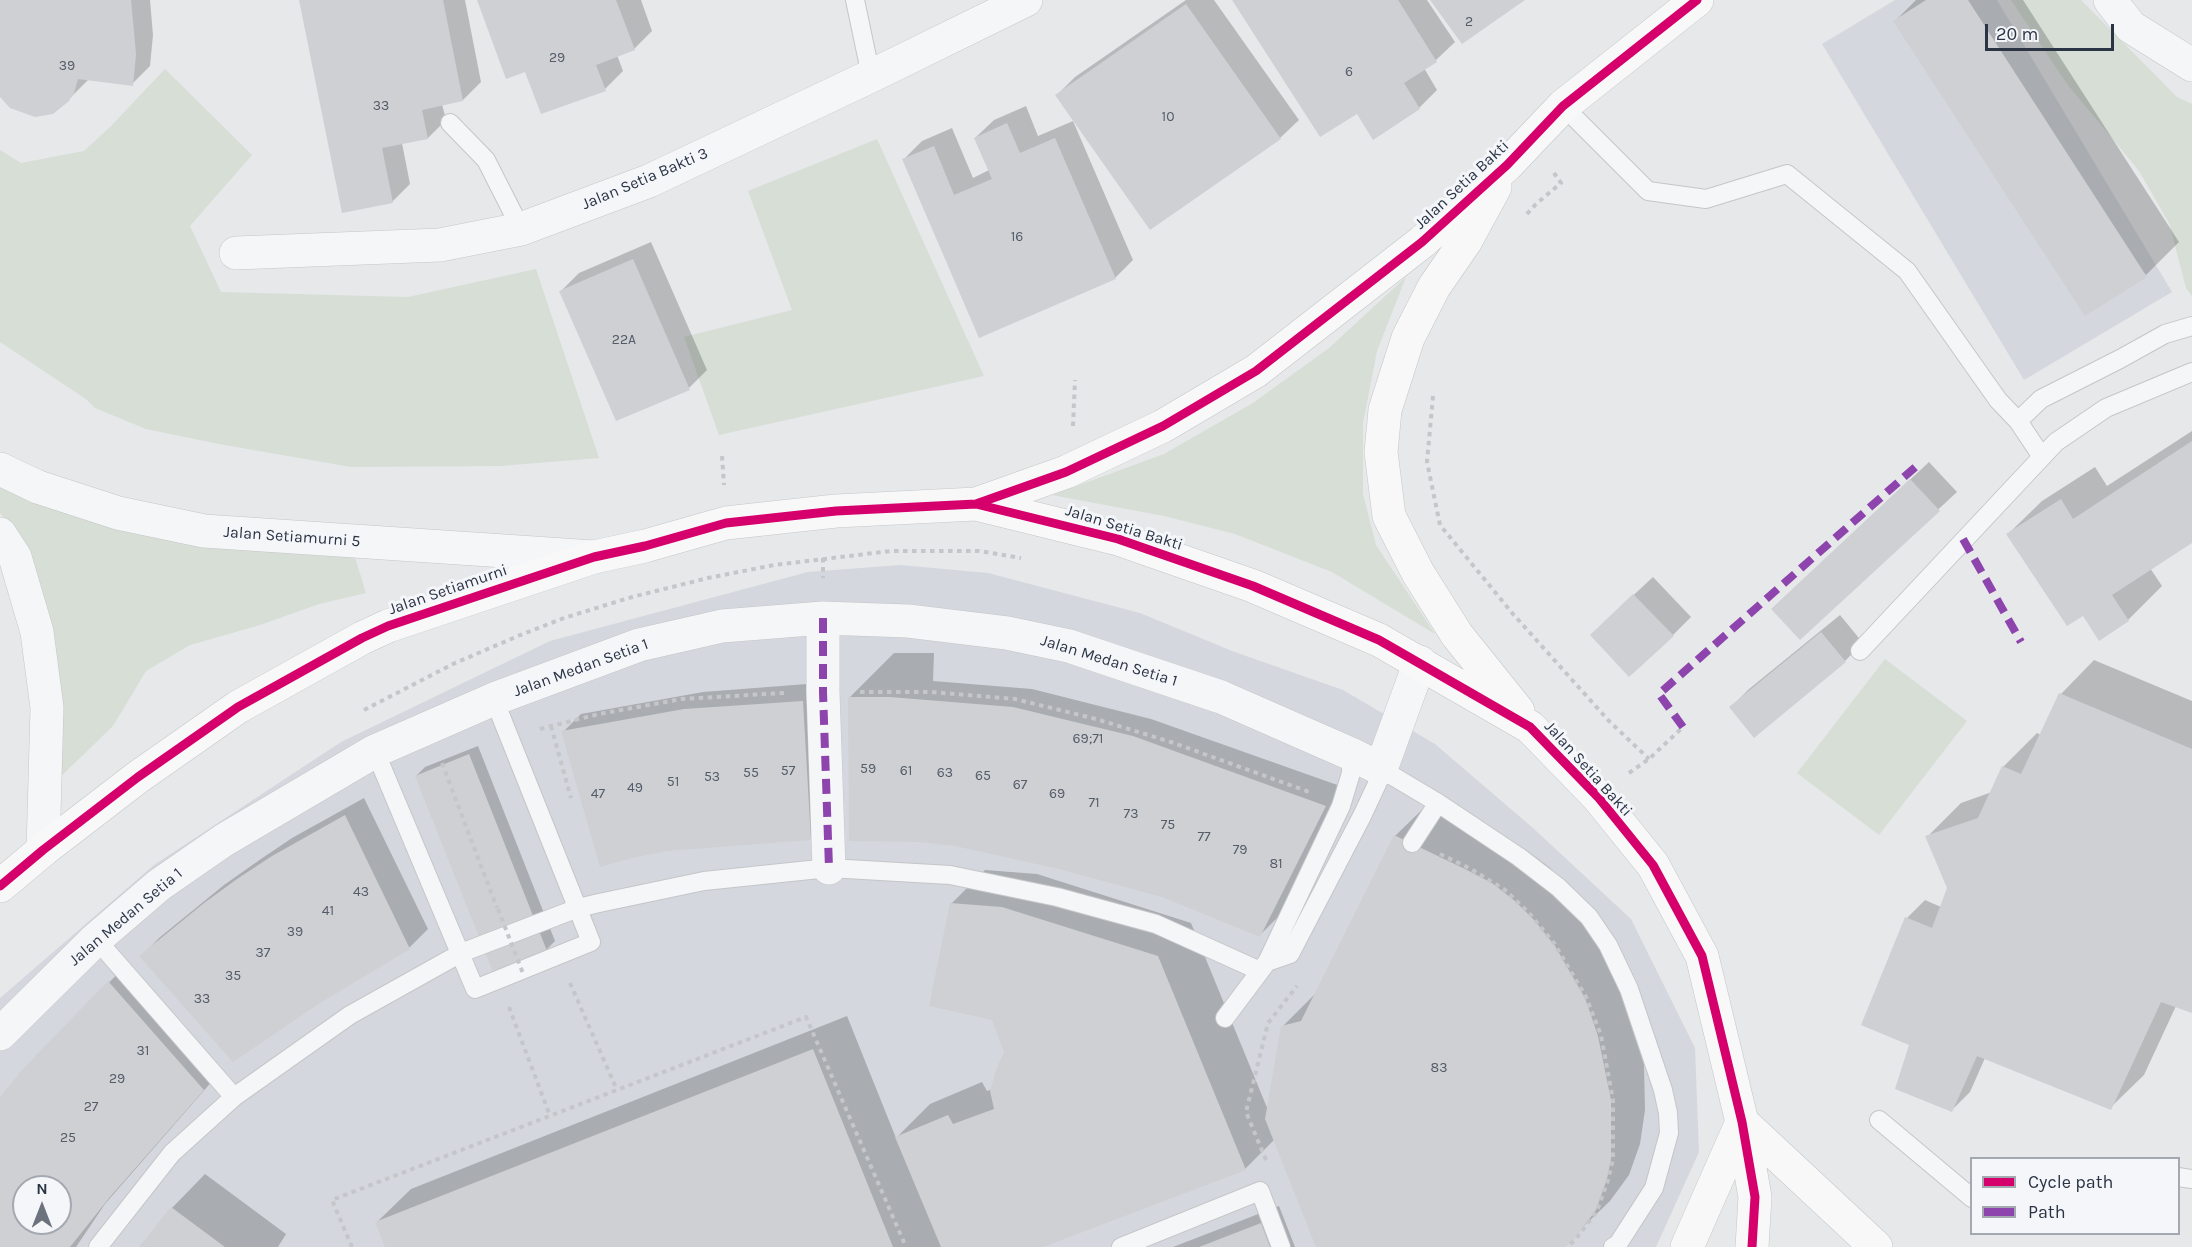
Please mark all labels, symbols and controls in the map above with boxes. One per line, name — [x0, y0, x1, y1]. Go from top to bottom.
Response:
scale bar — [1988, 12, 2117, 50]
house number: 2 — [1465, 14, 1473, 30]
text: 20 m — [1996, 23, 2038, 45]
house number: 29 — [549, 50, 565, 66]
house number: 39 — [59, 58, 75, 74]
house number: 6 — [1345, 64, 1353, 80]
house number: 33 — [373, 98, 389, 114]
house number: 10 — [1162, 109, 1174, 125]
street label: Jalan Setia Bakti — [1411, 136, 1513, 234]
street label: Jalan Setia Bakti 3 — [579, 144, 711, 214]
house number: 16 — [1011, 229, 1023, 245]
house number: 22A — [612, 332, 636, 348]
street label: Jalan Setia Bakti — [1063, 501, 1185, 555]
street label: Jalan Setiamurni 5 — [223, 523, 361, 551]
street label: Jalan Setiamurni — [386, 561, 510, 619]
street label: Jalan Medan Setia 1 — [1038, 631, 1180, 691]
street label: Jalan Medan Setia 1 — [511, 635, 651, 701]
street label: Jalan Setia Bakti — [1540, 717, 1636, 821]
house number: 69;71 — [1073, 731, 1103, 747]
house number: 59 — [860, 761, 876, 777]
house number: 57 — [781, 763, 795, 779]
house number: 61 — [900, 763, 912, 779]
house number: 55 — [743, 765, 759, 781]
house number: 63 — [937, 765, 953, 781]
house number: 65 — [975, 768, 991, 784]
house number: 53 — [704, 769, 720, 785]
house number: 51 — [667, 774, 679, 790]
house number: 67 — [1013, 777, 1027, 793]
house number: 49 — [627, 780, 643, 796]
house number: 47 — [591, 786, 605, 802]
house number: 69 — [1049, 786, 1065, 802]
house number: 71 — [1088, 795, 1100, 811]
house number: 73 — [1124, 806, 1138, 822]
house number: 75 — [1161, 817, 1175, 833]
house number: 77 — [1197, 829, 1211, 845]
house number: 79 — [1233, 842, 1247, 858]
house number: 81 — [1269, 856, 1283, 872]
street label: Jalan Medan Setia 1 — [65, 864, 187, 970]
house number: 43 — [353, 884, 369, 900]
house number: 41 — [322, 903, 334, 919]
house number: 39 — [287, 924, 303, 940]
house number: 37 — [256, 945, 270, 961]
house number: 35 — [225, 968, 241, 984]
house number: 33 — [194, 991, 210, 1007]
house number: 31 — [137, 1043, 149, 1059]
house number: 83 — [1431, 1060, 1447, 1076]
house number: 29 — [109, 1071, 125, 1087]
house number: 27 — [84, 1099, 98, 1115]
house number: 25 — [60, 1130, 76, 1146]
legend — [1970, 1157, 2180, 1235]
text: Cycle path — [2028, 1171, 2113, 1193]
north arrow — [12, 1175, 72, 1235]
text: N — [36, 1179, 48, 1198]
text: Path — [2028, 1201, 2066, 1223]

